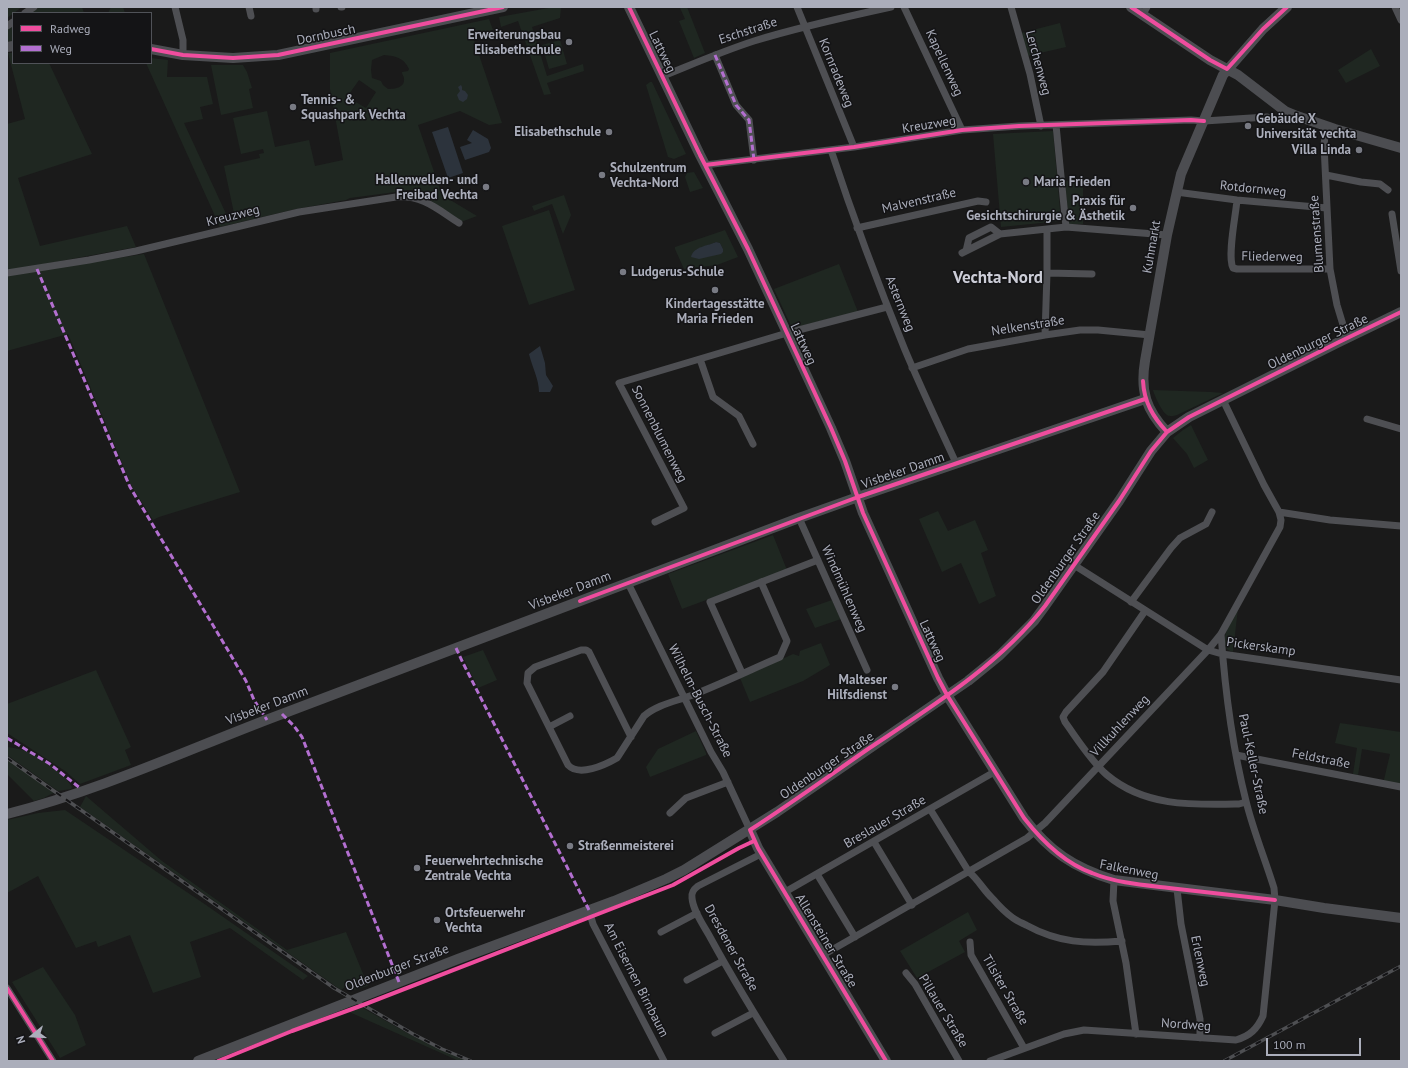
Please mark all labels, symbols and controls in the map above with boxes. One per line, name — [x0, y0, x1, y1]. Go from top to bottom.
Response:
legend — [12, 12, 152, 64]
street label: Eschstraße — [717, 14, 779, 48]
text: Radweg — [50, 21, 91, 36]
street label: Dornbusch — [295, 21, 357, 49]
place label: Erweiterungsbau Elisabethschule — [468, 27, 561, 58]
street label: Kapellenweg — [922, 27, 966, 99]
street label: Lattweg — [645, 29, 679, 75]
street label: Lerchenweg — [1022, 29, 1054, 97]
street label: Kornradeweg — [815, 36, 857, 110]
marker: Erweiterungsbau Elisabethschule — [564, 37, 574, 47]
text: Weg — [50, 41, 72, 56]
place label: Tennis- & Squashpark Vechta — [301, 92, 406, 123]
marker: Tennis- & Squashpark Vechta — [288, 102, 298, 112]
place label: Gebäude X Universität vechta — [1256, 111, 1356, 142]
street label: Kreuzweg — [901, 113, 957, 137]
marker: Gebäude X Universität vechta — [1243, 121, 1253, 131]
place label: Elisabethschule — [514, 124, 601, 140]
marker: Elisabethschule — [604, 127, 614, 137]
place label: Villa Linda — [1292, 142, 1351, 158]
marker: Villa Linda — [1354, 145, 1364, 155]
place label: Schulzentrum Vechta-Nord — [610, 160, 687, 191]
marker: Schulzentrum Vechta-Nord — [597, 170, 607, 180]
place label: Hallenwellen- und Freibad Vechta — [376, 172, 478, 203]
place label: Maria Frieden — [1034, 174, 1111, 190]
marker: Maria Frieden — [1021, 177, 1031, 187]
street label: Rotdornweg — [1219, 178, 1287, 200]
marker: Hallenwellen- und Freibad Vechta — [481, 182, 491, 192]
street label: Malvenstraße — [881, 185, 957, 217]
place label: Praxis für Gesichtschirurgie & Ästhetik — [966, 193, 1125, 224]
street label: Blumenstraße — [1307, 195, 1327, 273]
street label: Kreuzweg — [205, 202, 261, 230]
marker: Praxis für Gesichtschirurgie & Ästhetik — [1128, 203, 1138, 213]
street label: Kuhmarkt — [1140, 219, 1164, 275]
street label: Fliederweg — [1241, 249, 1303, 265]
place label: Ludgerus-Schule — [631, 264, 724, 280]
marker: Ludgerus-Schule — [618, 267, 628, 277]
district label: Vechta-Nord — [953, 268, 1043, 288]
street label: Asternweg — [882, 274, 918, 334]
marker: Kindertagesstätte Maria Frieden — [710, 285, 720, 295]
place label: Kindertagesstätte Maria Frieden — [665, 296, 765, 327]
street label: Oldenburger Straße — [1265, 311, 1371, 373]
street label: Nelkenstraße — [990, 313, 1066, 339]
street label: Lattweg — [787, 321, 819, 367]
street label: Sonnenblumenweg — [628, 383, 690, 485]
street label: Visbeker Damm — [860, 450, 946, 492]
street label: Oldenburger Straße — [1028, 509, 1104, 607]
street label: Windmühlenweg — [818, 543, 870, 635]
street label: Visbeker Damm — [527, 568, 613, 614]
street label: Lattweg — [916, 618, 948, 664]
street label: Pickerskamp — [1226, 634, 1296, 660]
street label: Wilhelm-Busch-Straße — [665, 642, 735, 760]
place label: Malteser Hilfsdienst — [827, 672, 887, 703]
marker: Malteser Hilfsdienst — [890, 682, 900, 692]
street label: Visbeker Damm — [224, 683, 310, 729]
street label: Villkuhlenweg — [1087, 692, 1153, 760]
street label: Paul-Keller-Straße — [1235, 712, 1271, 816]
street label: Oldenburger Straße — [777, 729, 877, 803]
street label: Feldstraße — [1290, 746, 1352, 772]
street label: Breslauer Straße — [841, 792, 929, 852]
place label: Straßenmeisterei — [578, 838, 674, 854]
marker: Straßenmeisterei — [565, 841, 575, 851]
place label: Feuerwehrtechnische Zentrale Vechta — [425, 853, 543, 884]
street label: Falkenweg — [1098, 857, 1160, 883]
marker: Feuerwehrtechnische Zentrale Vechta — [412, 863, 422, 873]
street label: Allensteiner Straße — [792, 891, 860, 991]
street label: Dresdener Straße — [701, 902, 761, 994]
place label: Ortsfeuerwehr Vechta — [445, 905, 525, 936]
marker: Ortsfeuerwehr Vechta — [432, 915, 442, 925]
street label: Am Eisernen Birnbaum — [600, 920, 672, 1040]
street label: Erlenweg — [1187, 934, 1213, 988]
street label: Oldenburger Straße — [343, 941, 451, 995]
street label: Tilsiter Straße — [979, 952, 1031, 1028]
street label: Pillauer Straße — [915, 972, 971, 1050]
street label: Nordweg — [1161, 1015, 1211, 1035]
north arrow — [12, 1016, 52, 1056]
scale bar — [1268, 1030, 1363, 1056]
text: N — [13, 1034, 28, 1045]
text: 100 m — [1273, 1037, 1306, 1052]

